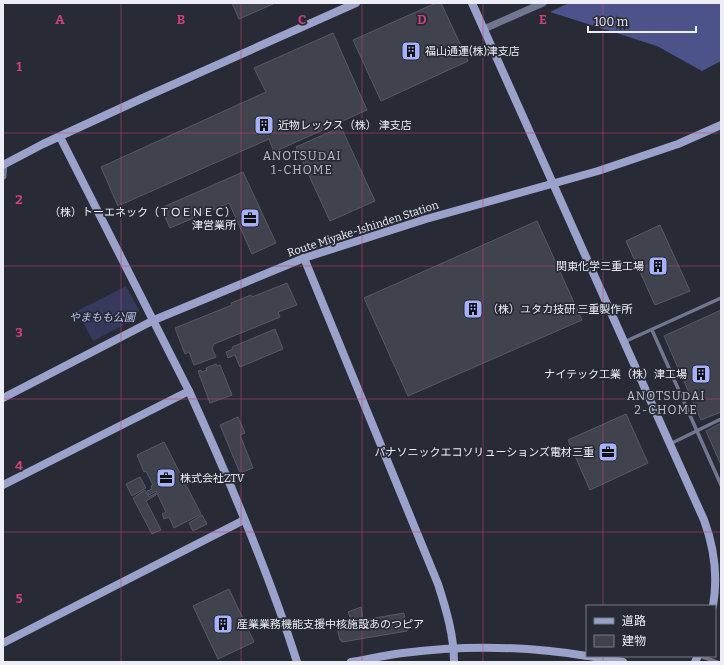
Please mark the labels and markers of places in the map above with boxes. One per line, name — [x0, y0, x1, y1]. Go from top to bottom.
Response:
building icon: 福山通運(株)津支店 — [400, 40, 422, 62]
place label: 福山通運(株)津支店 — [425, 45, 520, 58]
building icon: 近物レックス（株） 津支店 — [253, 114, 275, 136]
place label: 近物レックス（株） 津支店 — [278, 119, 412, 132]
place label: （株）トーエネック（ＴＯＥＮＥＣ） 津営業所 — [49, 206, 237, 232]
office icon: （株）トーエネック（ＴＯＥＮＥＣ） 津営業所 — [239, 207, 261, 229]
building icon: 関東化学三重工場 — [647, 255, 669, 277]
place label: 関東化学三重工場 — [556, 260, 644, 273]
building icon: （株）ユタカ技研 三重製作所 — [462, 298, 484, 320]
place label: （株）ユタカ技研 三重製作所 — [487, 303, 633, 316]
building icon: ナイテック工業（株）津工場 — [690, 363, 712, 385]
place label: ナイテック工業（株）津工場 — [544, 368, 687, 381]
office icon: パナソニックエコソリューションズ電材三重 — [597, 441, 619, 463]
place label: パナソニックエコソリューションズ電材三重 — [374, 446, 594, 459]
office icon: 株式会社ZTV — [155, 467, 177, 489]
place label: 株式会社ZTV — [180, 472, 245, 485]
building icon: 産業業務機能支援中核施設あのつピア — [212, 613, 234, 635]
place label: 産業業務機能支援中核施設あのつピア — [237, 618, 424, 631]

